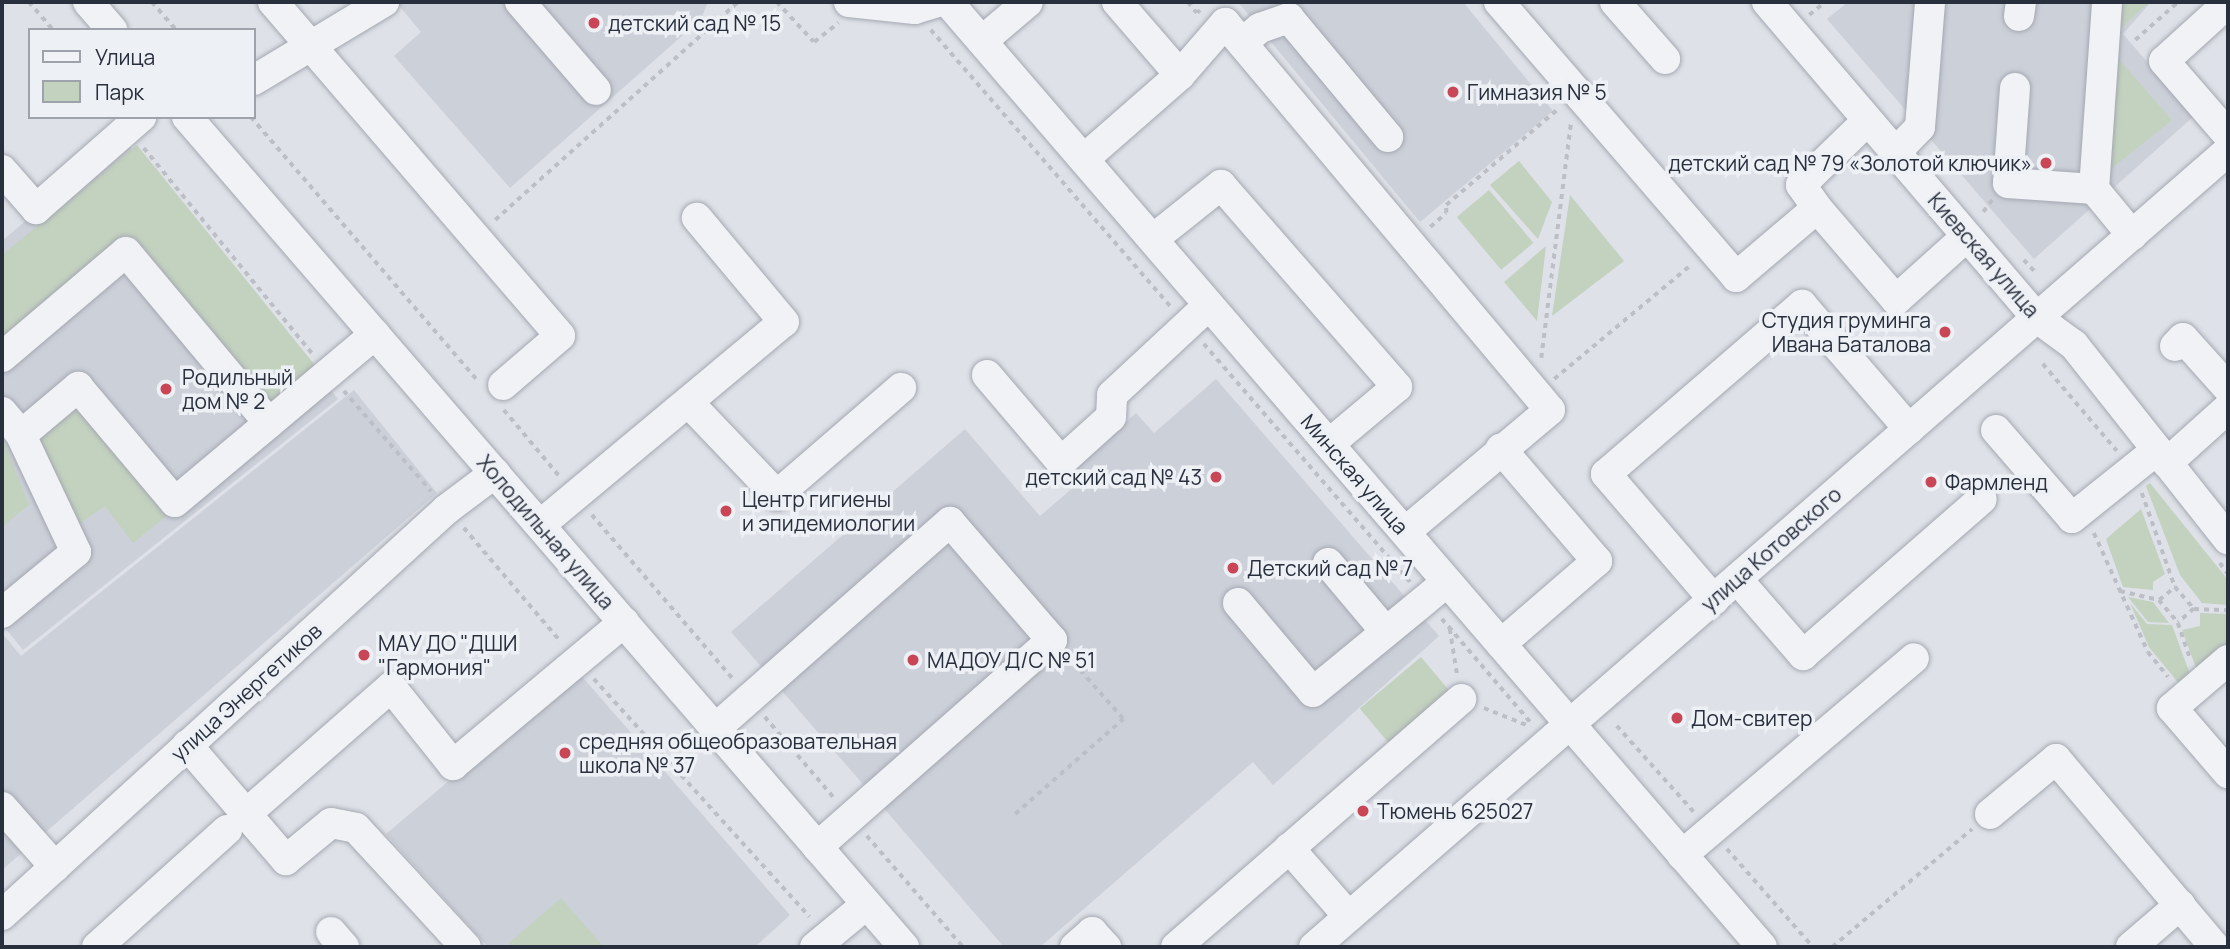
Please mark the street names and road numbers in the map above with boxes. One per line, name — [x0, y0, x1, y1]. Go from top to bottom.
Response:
street label: Киевская улица — [1923, 188, 2045, 322]
street label: Минская улица — [1296, 409, 1414, 539]
street label: Холодильная улица — [472, 450, 620, 614]
street label: улица Котовского — [1696, 481, 1846, 617]
street label: улица Энергетиков — [166, 618, 326, 766]

